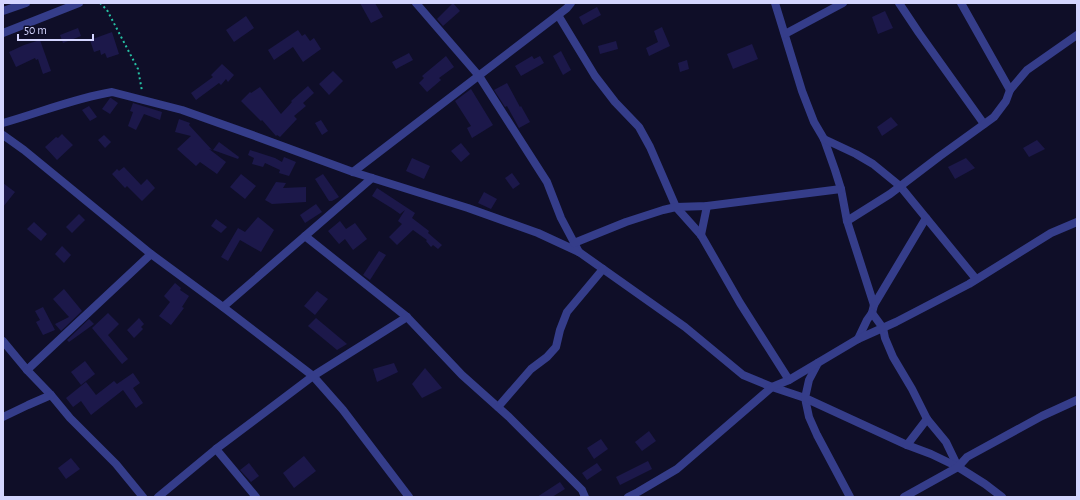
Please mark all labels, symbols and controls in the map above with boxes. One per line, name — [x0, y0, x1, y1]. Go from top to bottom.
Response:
scale bar — [18, 16, 93, 42]
text: 50 m — [24, 24, 47, 36]

